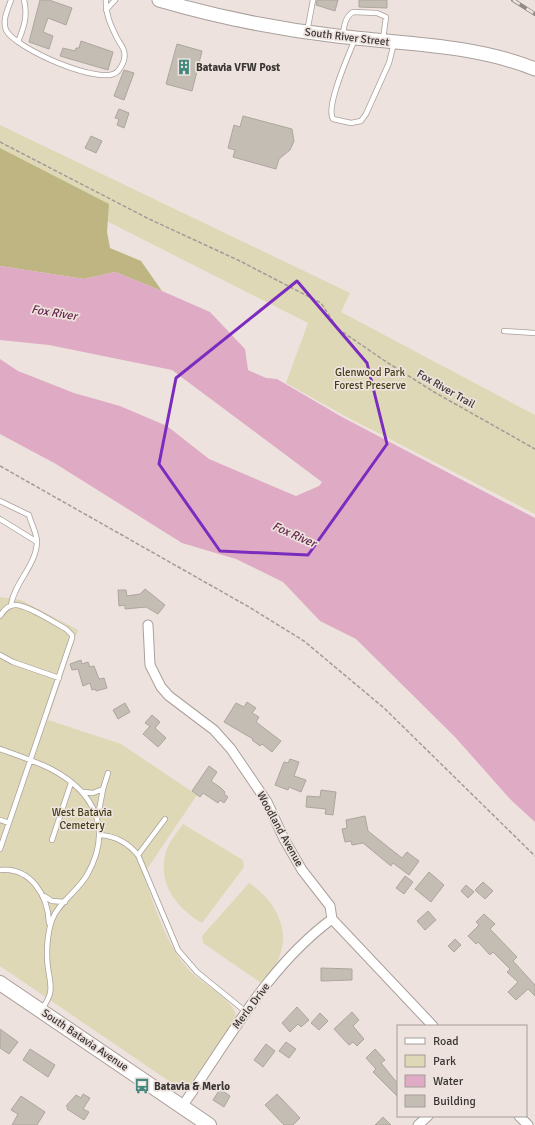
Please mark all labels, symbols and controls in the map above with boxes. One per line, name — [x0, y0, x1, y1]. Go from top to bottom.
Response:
street label: South River Street — [304, 25, 390, 49]
building icon: Batavia VFW Post — [175, 58, 193, 76]
place label: Batavia VFW Post — [196, 61, 280, 74]
water label: Fox River — [30, 302, 80, 324]
park label: Glenwood Park Forest Preserve — [334, 366, 406, 392]
street label: Fox River Trail — [414, 367, 478, 411]
water label: Fox River — [270, 519, 320, 552]
street label: Woodland Avenue — [254, 789, 306, 869]
park label: West Batavia Cemetery — [52, 806, 113, 832]
street label: Merlo Drive — [229, 980, 273, 1032]
street label: South Batavia Avenue — [39, 1006, 131, 1074]
legend — [397, 1025, 527, 1117]
text: Road — [433, 1034, 459, 1049]
text: Park — [433, 1054, 456, 1069]
text: Water — [433, 1074, 464, 1089]
bus stop icon: Batavia & Merlo — [133, 1077, 151, 1095]
place label: Batavia & Merlo — [154, 1080, 230, 1093]
text: Building — [433, 1094, 476, 1109]

